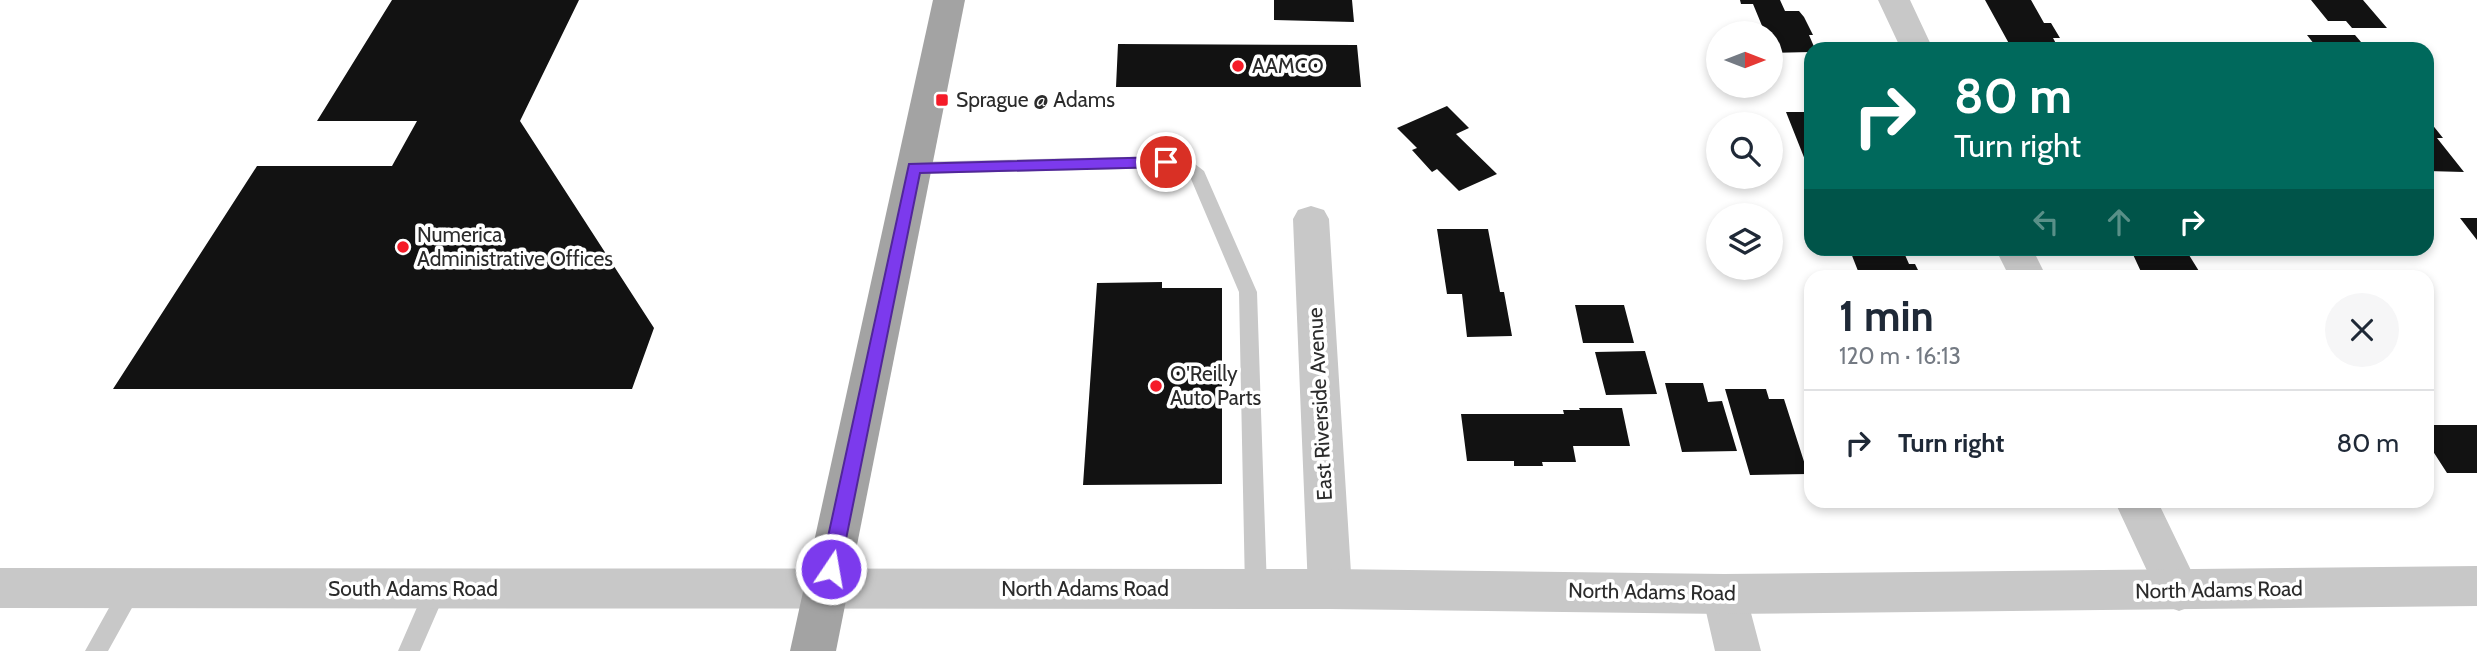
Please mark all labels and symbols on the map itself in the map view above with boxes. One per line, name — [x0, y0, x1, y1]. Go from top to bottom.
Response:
north arrow — [1706, 21, 1783, 98]
place label: AAMCO — [1252, 53, 1324, 78]
marker: AAMCO — [1230, 58, 1246, 74]
place label: Sprague @ Adams — [956, 87, 1115, 112]
marker: Sprague @ Adams — [934, 92, 950, 108]
pin — [1136, 132, 1196, 192]
place label: Numerica Administrative Offices — [417, 222, 613, 271]
marker: Numerica Administrative Offices — [395, 239, 411, 255]
street label: East Riverside Avenue — [1302, 306, 1337, 501]
place label: O'Reilly Auto Parts — [1170, 361, 1261, 410]
marker: O'Reilly Auto Parts — [1148, 378, 1164, 394]
position arrow — [794, 532, 868, 606]
street label: South Adams Road — [328, 576, 498, 601]
street label: North Adams Road — [1001, 576, 1169, 601]
street label: North Adams Road — [2135, 576, 2303, 603]
street label: North Adams Road — [1568, 578, 1736, 605]

